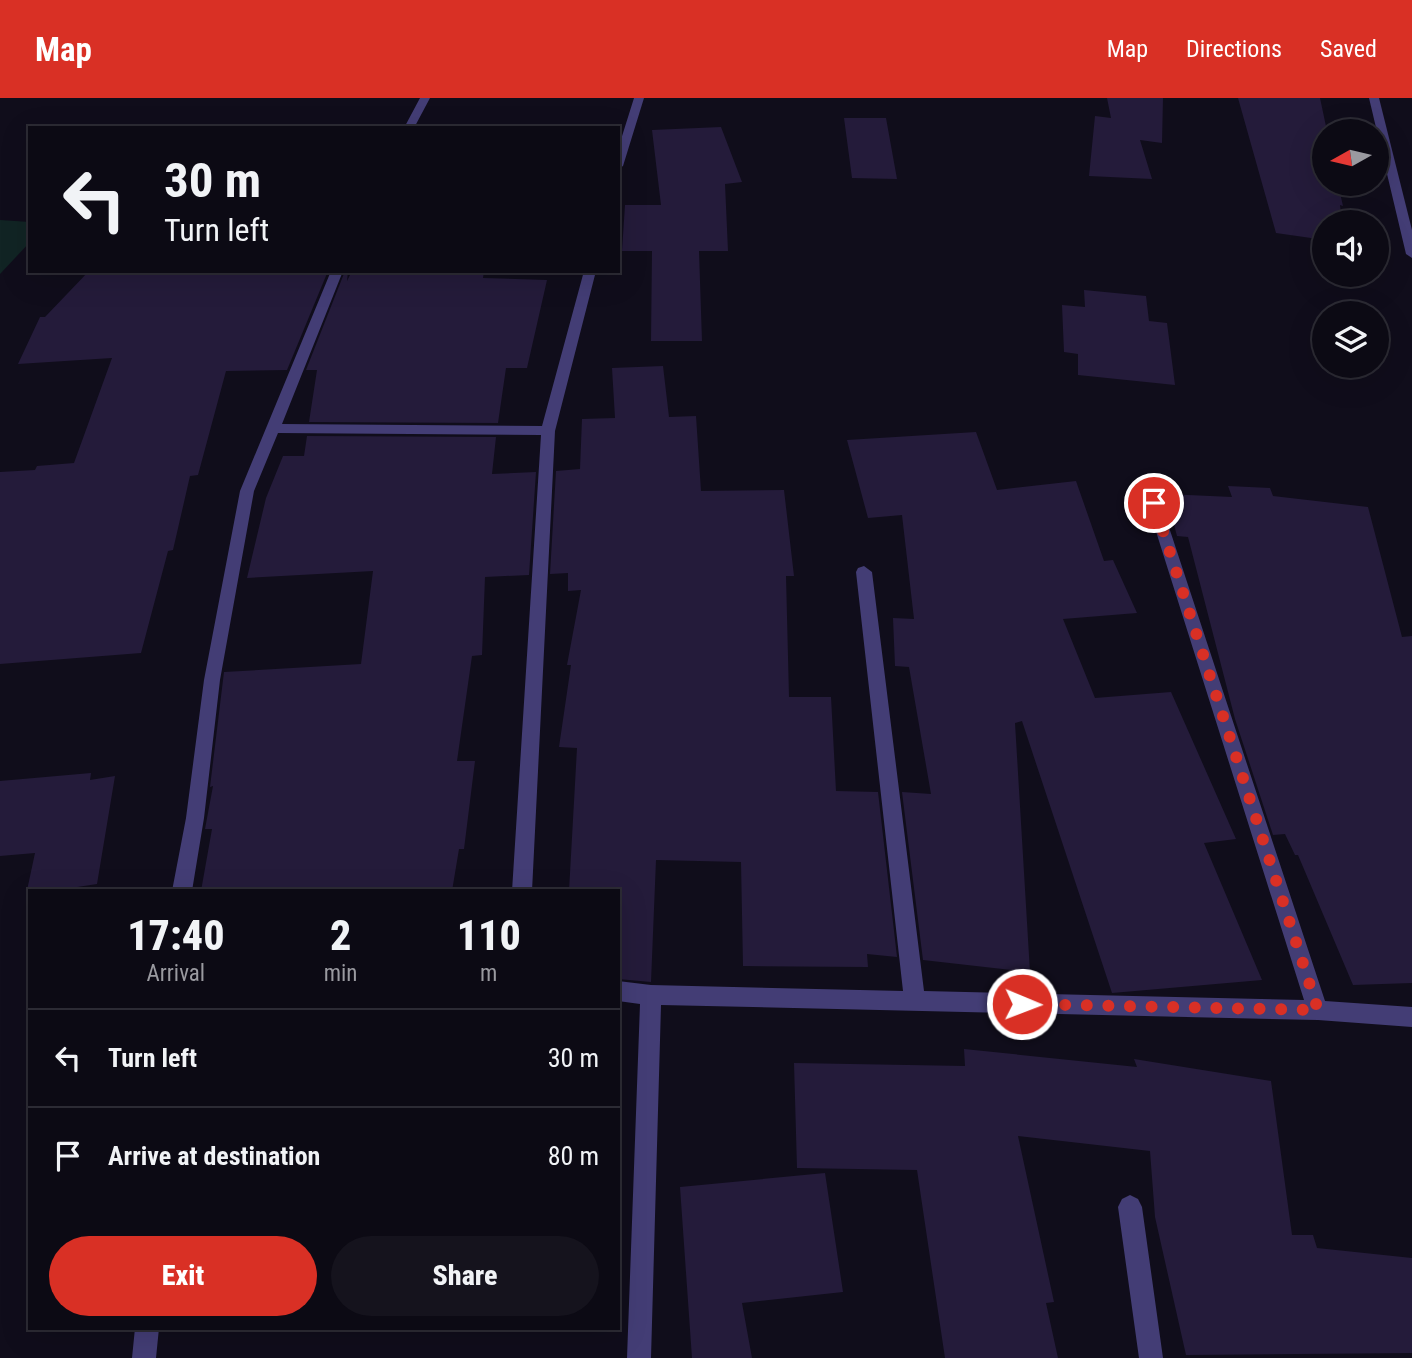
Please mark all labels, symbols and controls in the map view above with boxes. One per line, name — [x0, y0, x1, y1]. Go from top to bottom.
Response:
text: Map — [35, 30, 92, 69]
text: Map — [1107, 35, 1148, 63]
text: Directions — [1186, 35, 1282, 63]
text: Saved — [1320, 35, 1377, 63]
north arrow — [1312, 119, 1390, 196]
map controls — [1312, 119, 1389, 378]
text: 30 m — [164, 152, 261, 209]
icon: left — [49, 154, 140, 245]
button: sound — [1312, 210, 1389, 287]
text: Turn left — [164, 211, 269, 249]
button: layers — [1312, 301, 1389, 378]
pin — [1124, 473, 1184, 533]
icon: arrive — [1135, 484, 1173, 522]
text: 17:40 — [127, 911, 224, 960]
text: 2 — [330, 911, 351, 960]
text: 110 — [457, 911, 521, 960]
text: Arrival — [147, 960, 205, 987]
text: min — [324, 960, 357, 987]
text: m — [480, 960, 497, 987]
position arrow — [985, 967, 1059, 1041]
icon: left — [49, 1039, 87, 1077]
text: Turn left — [108, 1043, 197, 1073]
text: 30 m — [548, 1043, 599, 1073]
icon: arrive — [49, 1137, 87, 1175]
text: Arrive at destination — [108, 1141, 320, 1171]
text: 80 m — [548, 1141, 599, 1171]
button: Exit — [49, 1236, 317, 1316]
button: Share — [331, 1236, 599, 1316]

